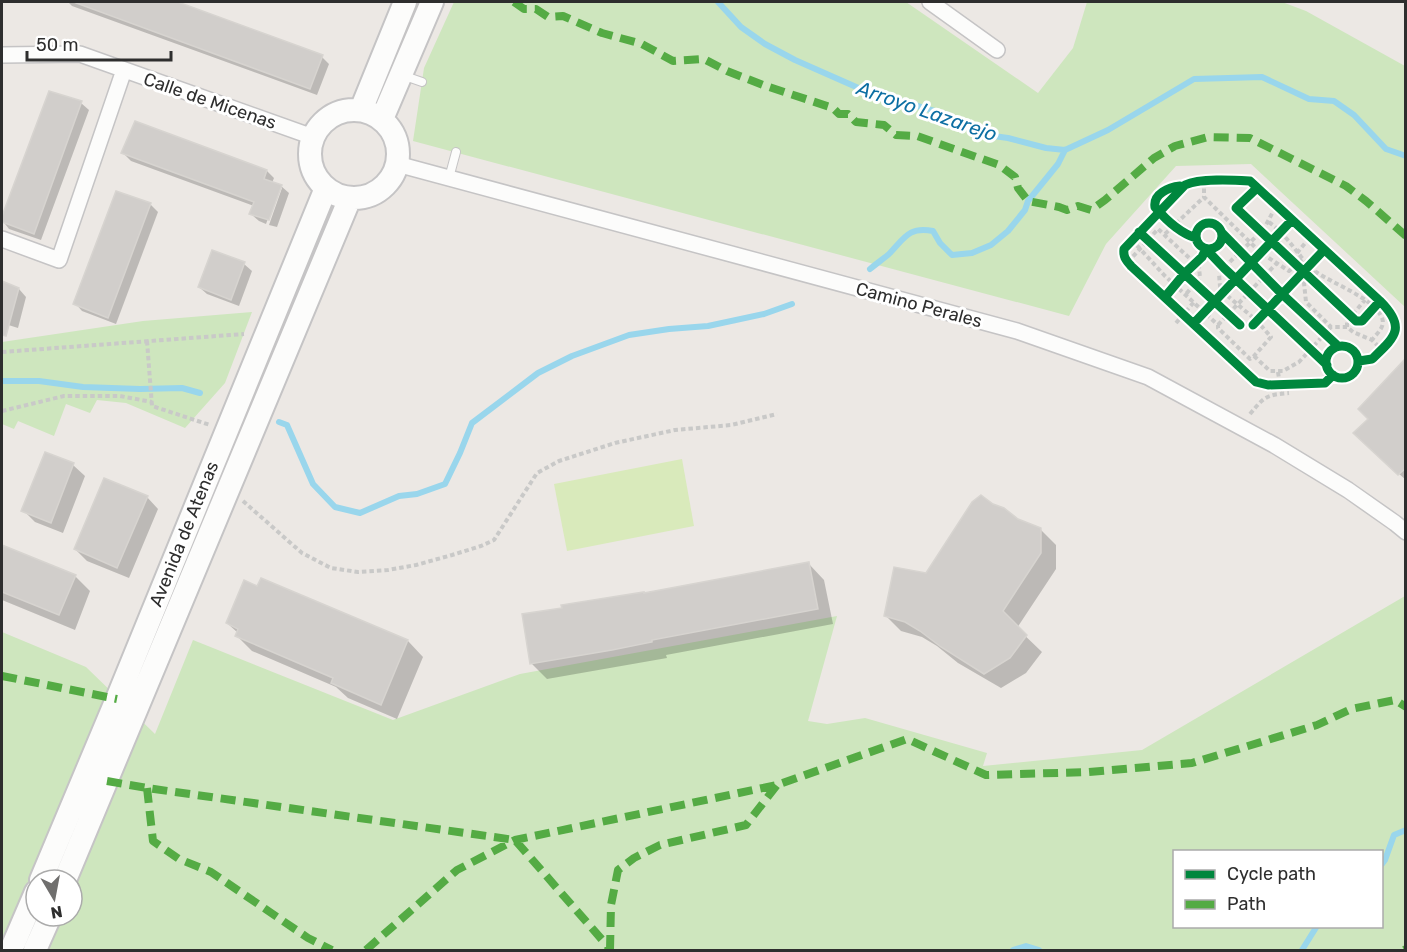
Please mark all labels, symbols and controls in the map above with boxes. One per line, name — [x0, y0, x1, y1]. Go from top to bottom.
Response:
scale bar — [27, 24, 171, 62]
text: 50 m — [36, 34, 79, 56]
street label: Calle de Micenas — [141, 68, 279, 134]
water label: Arroyo Lazarejo — [853, 75, 1000, 146]
street label: Camino Perales — [854, 278, 984, 332]
street label: Avenida de Atenas — [145, 458, 223, 610]
legend — [1173, 850, 1383, 928]
text: Cycle path — [1227, 863, 1316, 885]
north arrow — [24, 868, 84, 928]
text: Path — [1227, 893, 1266, 915]
text: N — [49, 902, 64, 923]

